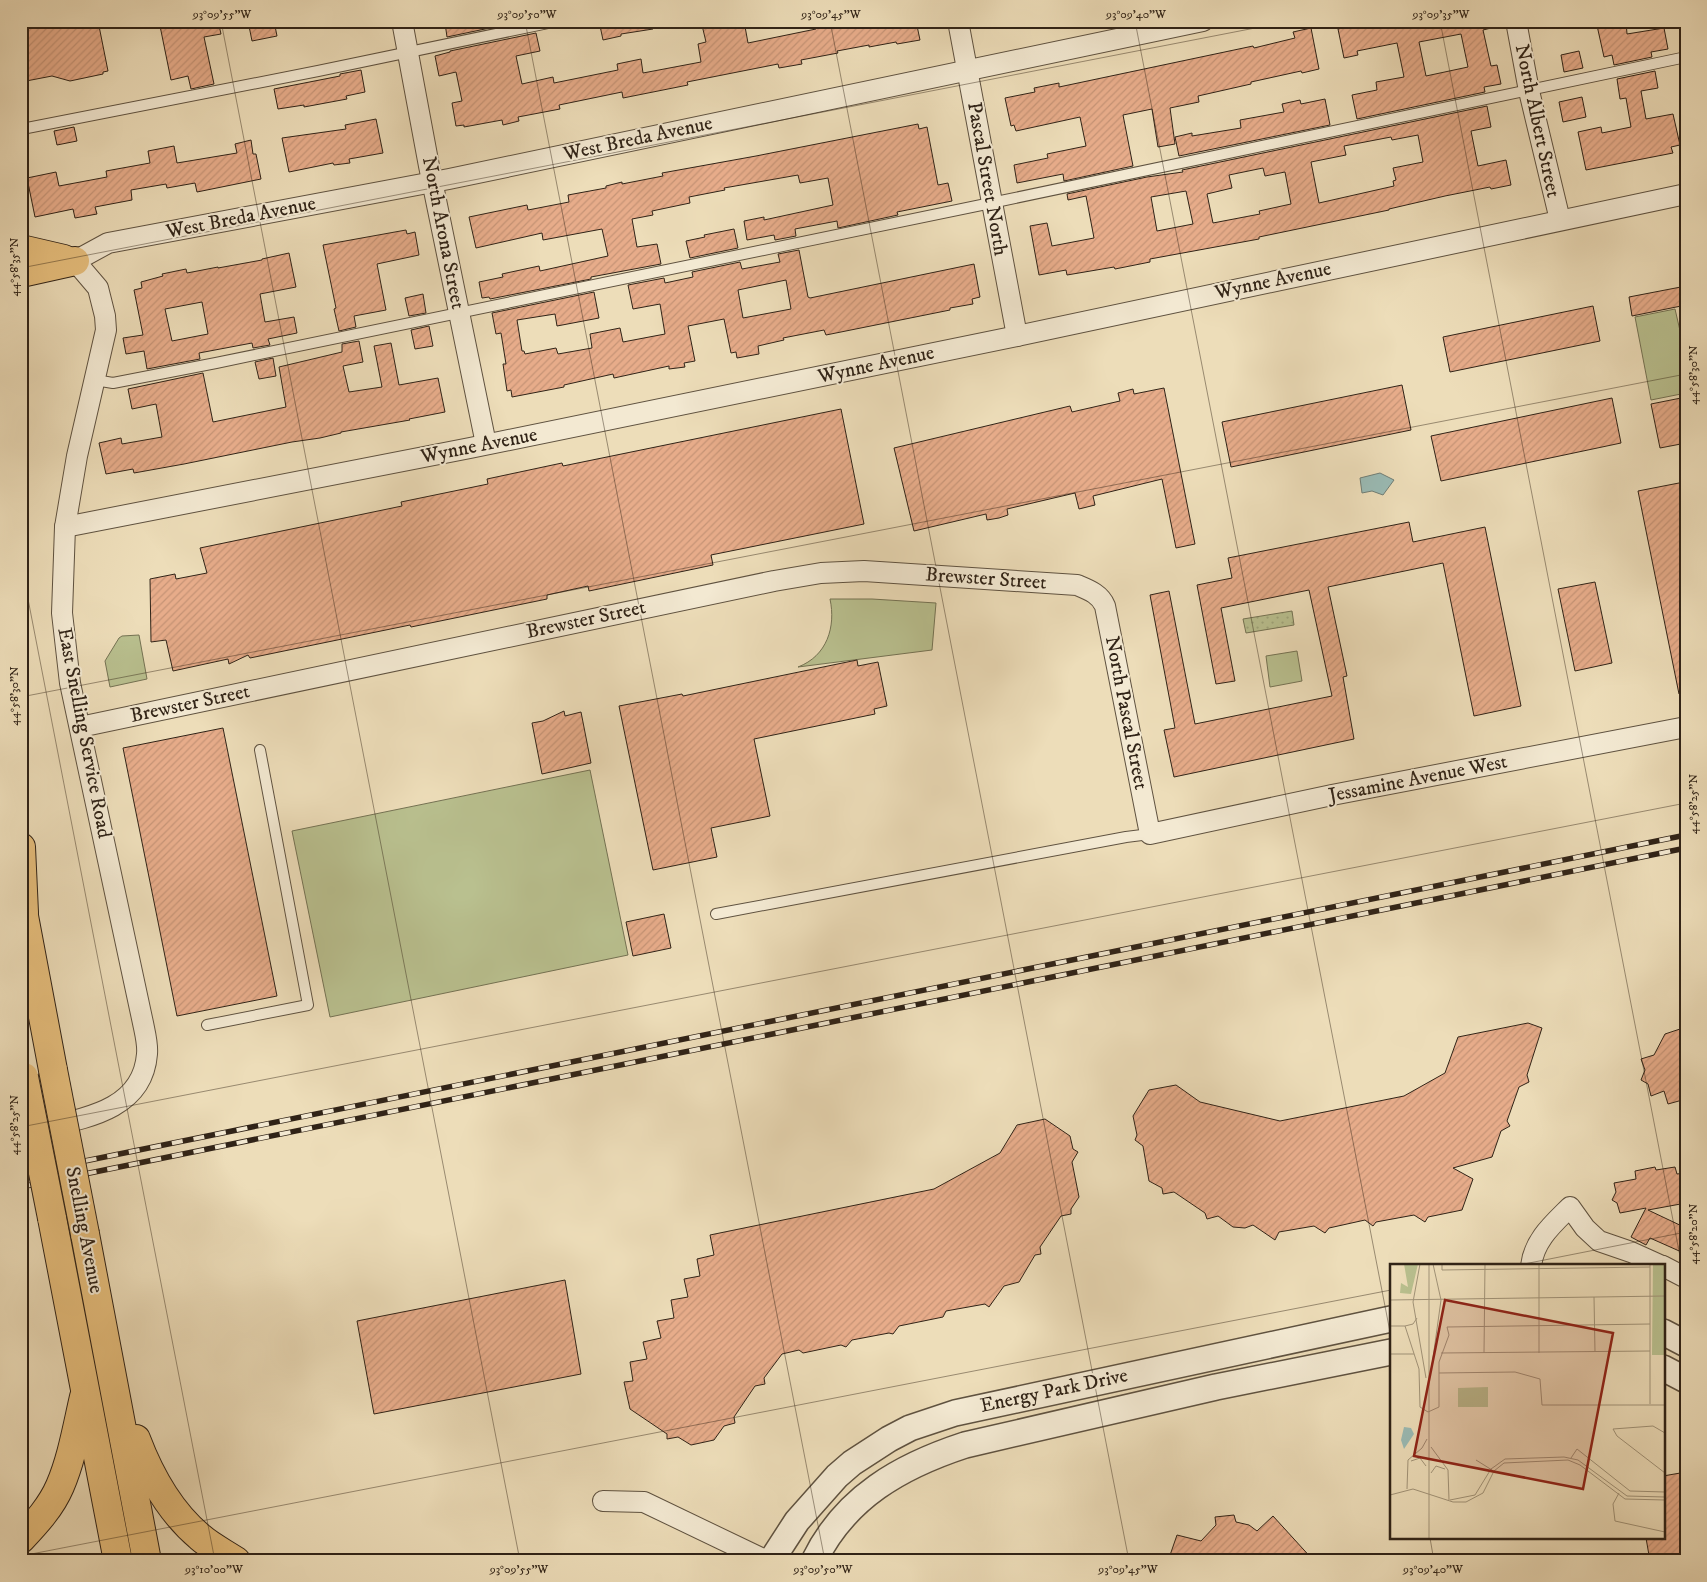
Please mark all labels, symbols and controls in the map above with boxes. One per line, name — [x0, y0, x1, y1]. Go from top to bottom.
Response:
text: 93°09'55"W — [192, 7, 252, 22]
text: 93°09'50"W — [496, 7, 558, 22]
text: 93°09'45"W — [800, 7, 862, 22]
text: 93°09'40"W — [1105, 7, 1167, 22]
text: 93°09'35"W — [1411, 7, 1471, 22]
street label: North Albert Street — [1509, 42, 1565, 200]
street label: Pascal Street North — [961, 100, 1013, 258]
street label: West Breda Avenue — [560, 111, 715, 167]
street label: North Arona Street — [416, 155, 470, 311]
street label: West Breda Avenue — [163, 191, 318, 245]
text: 44°58'35"N — [7, 237, 22, 296]
street label: Wynne Avenue — [1212, 256, 1334, 306]
street label: Wynne Avenue — [815, 340, 937, 390]
text: 44°58'30"N — [1686, 345, 1701, 405]
street label: Wynne Avenue — [418, 422, 540, 470]
street label: Brewster Street — [925, 562, 1047, 596]
street label: Brewster Street — [524, 595, 648, 645]
street label: East Snelling Service Road — [51, 626, 117, 840]
street label: North Pascal Street — [1099, 634, 1153, 792]
text: 44°58'30"N — [7, 666, 22, 726]
street label: Brewster Street — [128, 679, 252, 729]
street label: Jessamine Avenue West — [1325, 749, 1509, 809]
text: 44°58'25"N — [1686, 774, 1701, 834]
text: 44°58'25"N — [7, 1095, 22, 1155]
street label: Snelling Avenue — [59, 1165, 109, 1295]
text: 44°58'20"N — [1686, 1203, 1701, 1264]
inset map — [1390, 1264, 1664, 1540]
street label: Energy Park Drive — [978, 1363, 1130, 1419]
text: 93°10'00"W — [184, 1562, 244, 1577]
text: 93°09'55"W — [489, 1562, 549, 1577]
text: 93°09'50"W — [792, 1562, 854, 1577]
text: 93°09'45"W — [1097, 1562, 1159, 1577]
text: 93°09'40"W — [1402, 1562, 1464, 1577]

